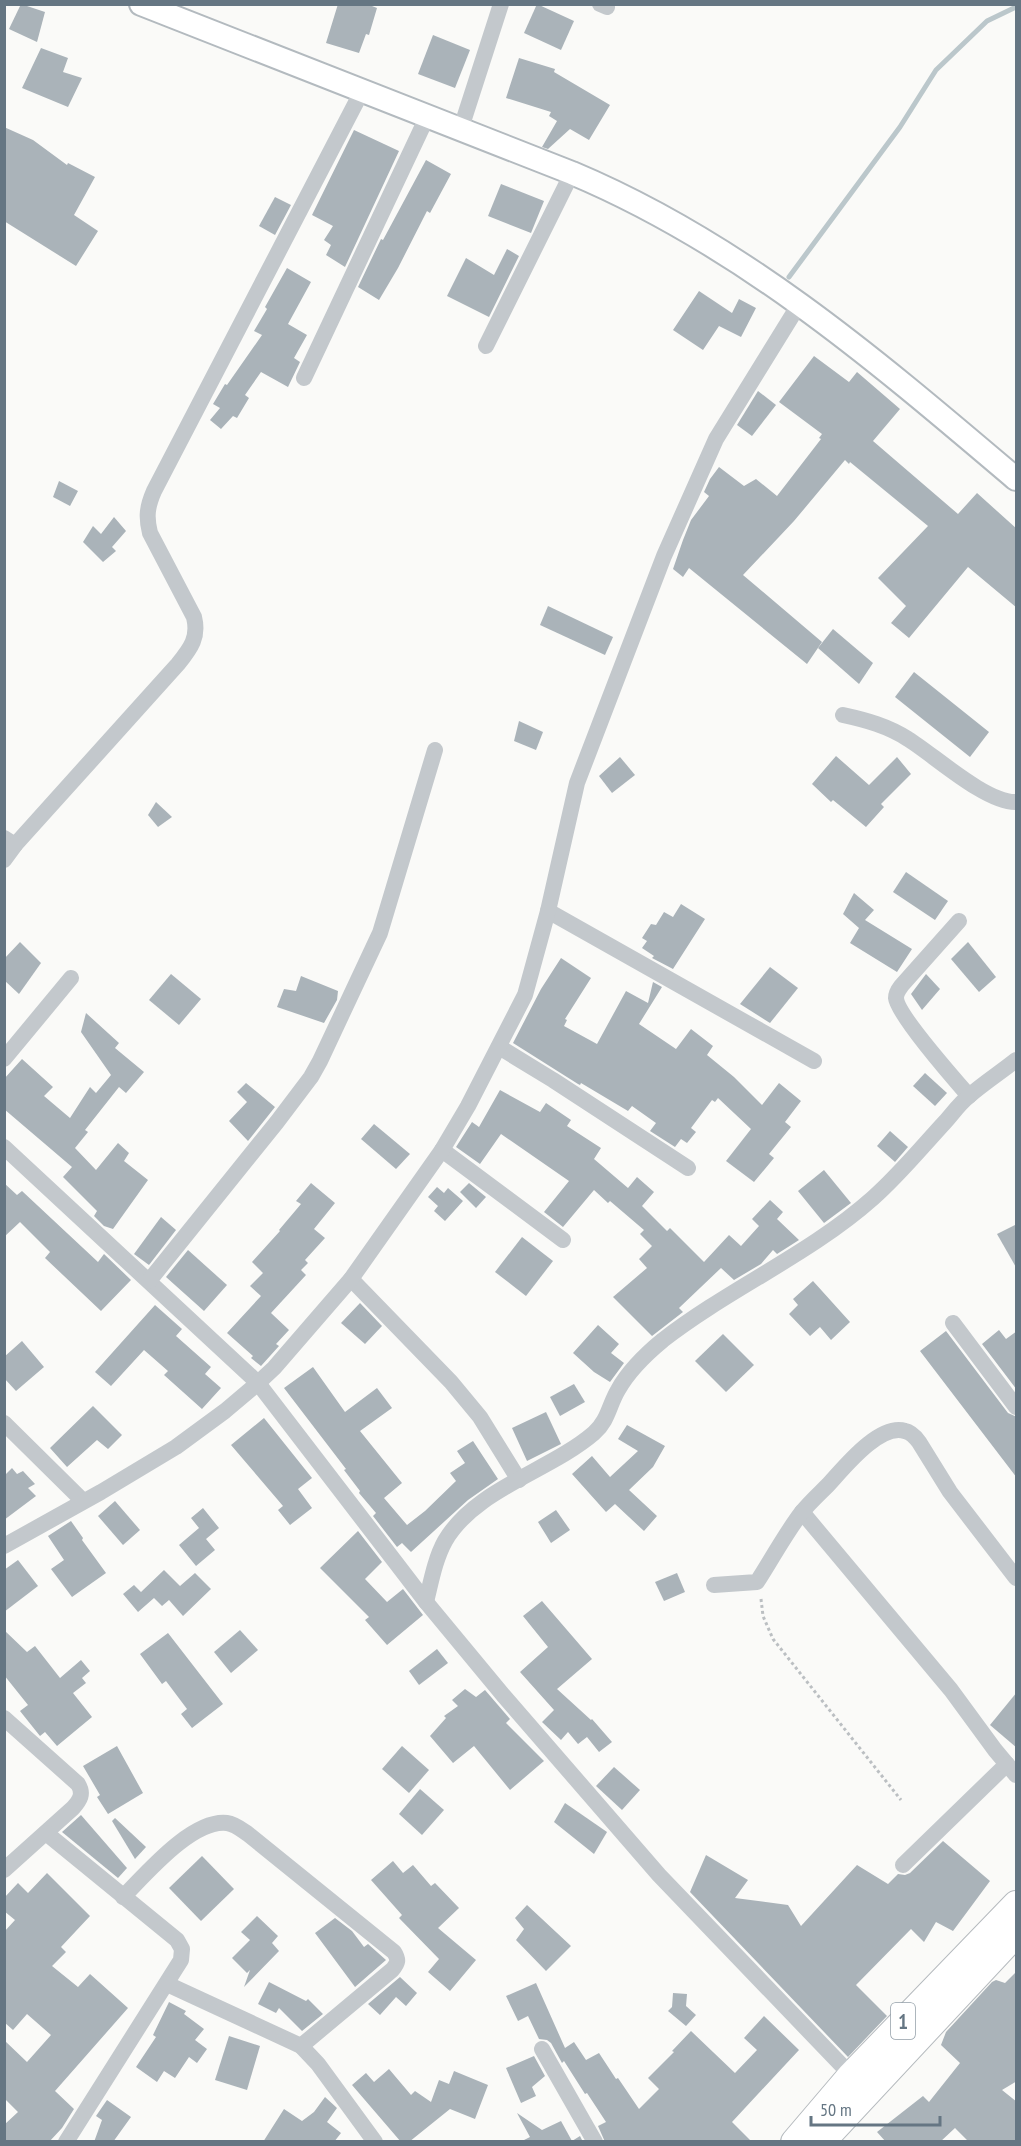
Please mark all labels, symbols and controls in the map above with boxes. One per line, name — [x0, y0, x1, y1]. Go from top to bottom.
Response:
road number: 1 — [891, 2003, 915, 2039]
scale bar — [811, 2089, 940, 2127]
text: 50 m — [820, 2098, 852, 2121]

